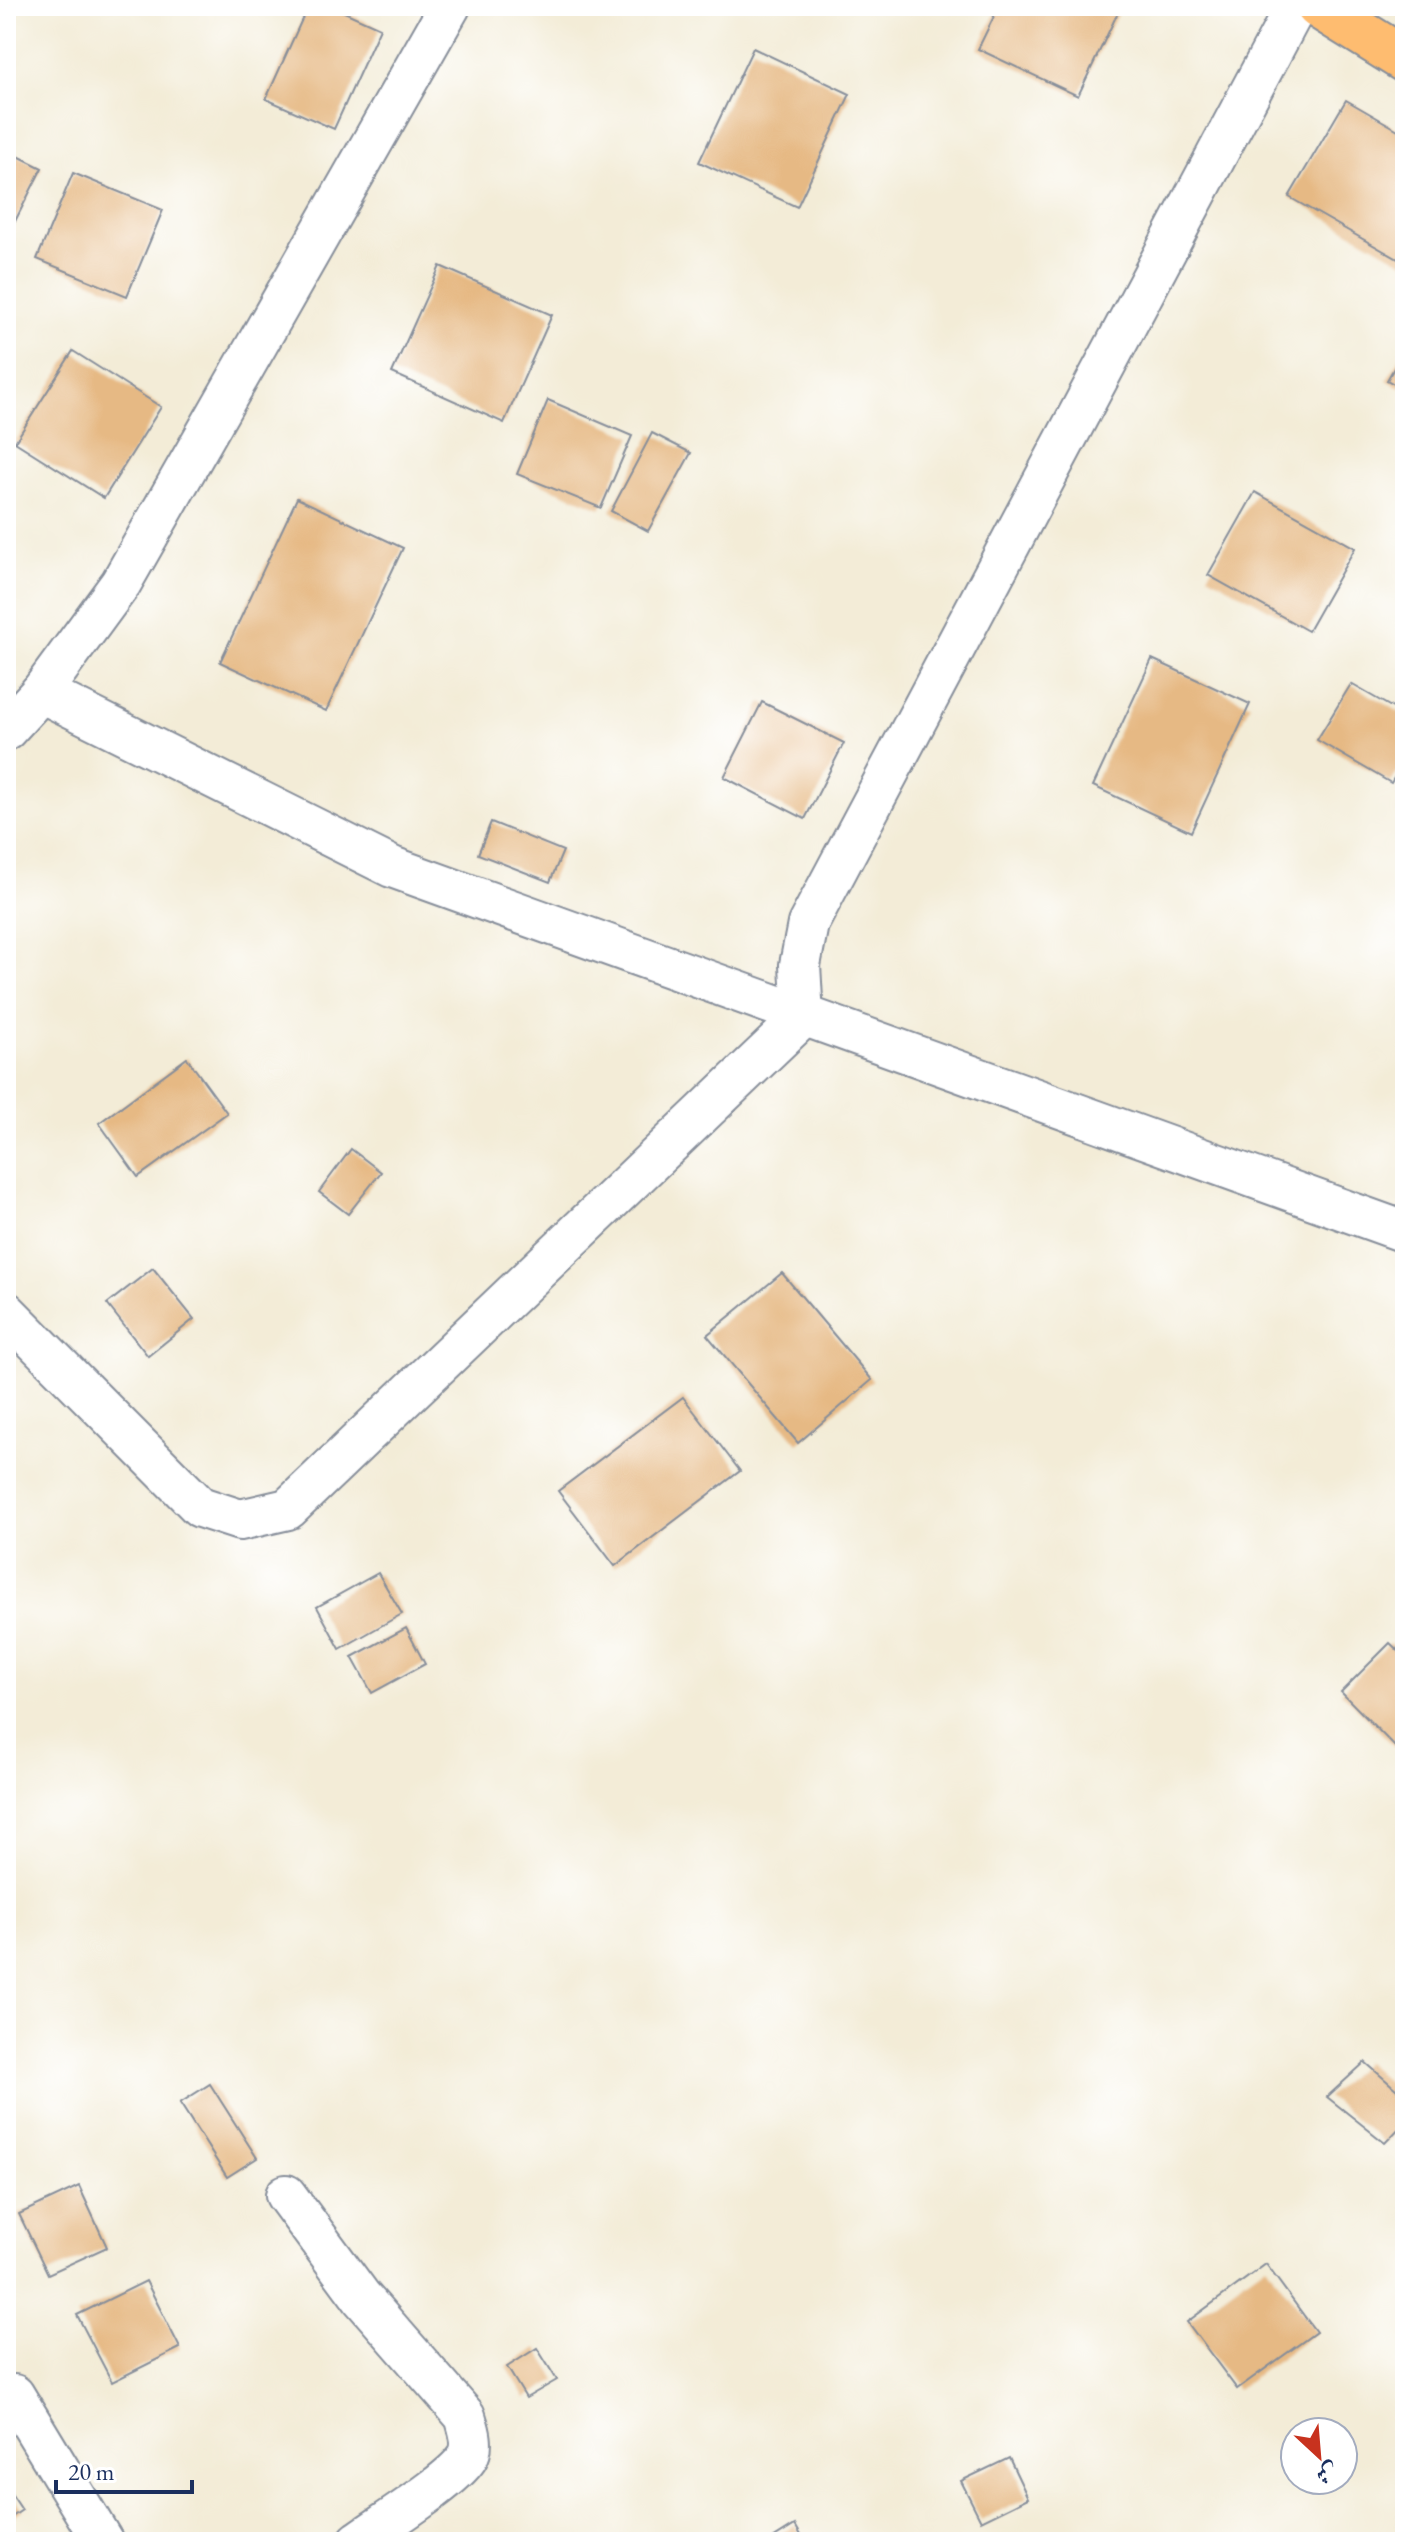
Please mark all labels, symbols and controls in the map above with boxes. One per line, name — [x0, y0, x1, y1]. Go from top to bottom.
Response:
north arrow — [1279, 2416, 1359, 2496]
scale bar — [56, 2444, 192, 2494]
text: 20 m — [68, 2456, 115, 2487]
text: ش — [1311, 2456, 1344, 2491]

